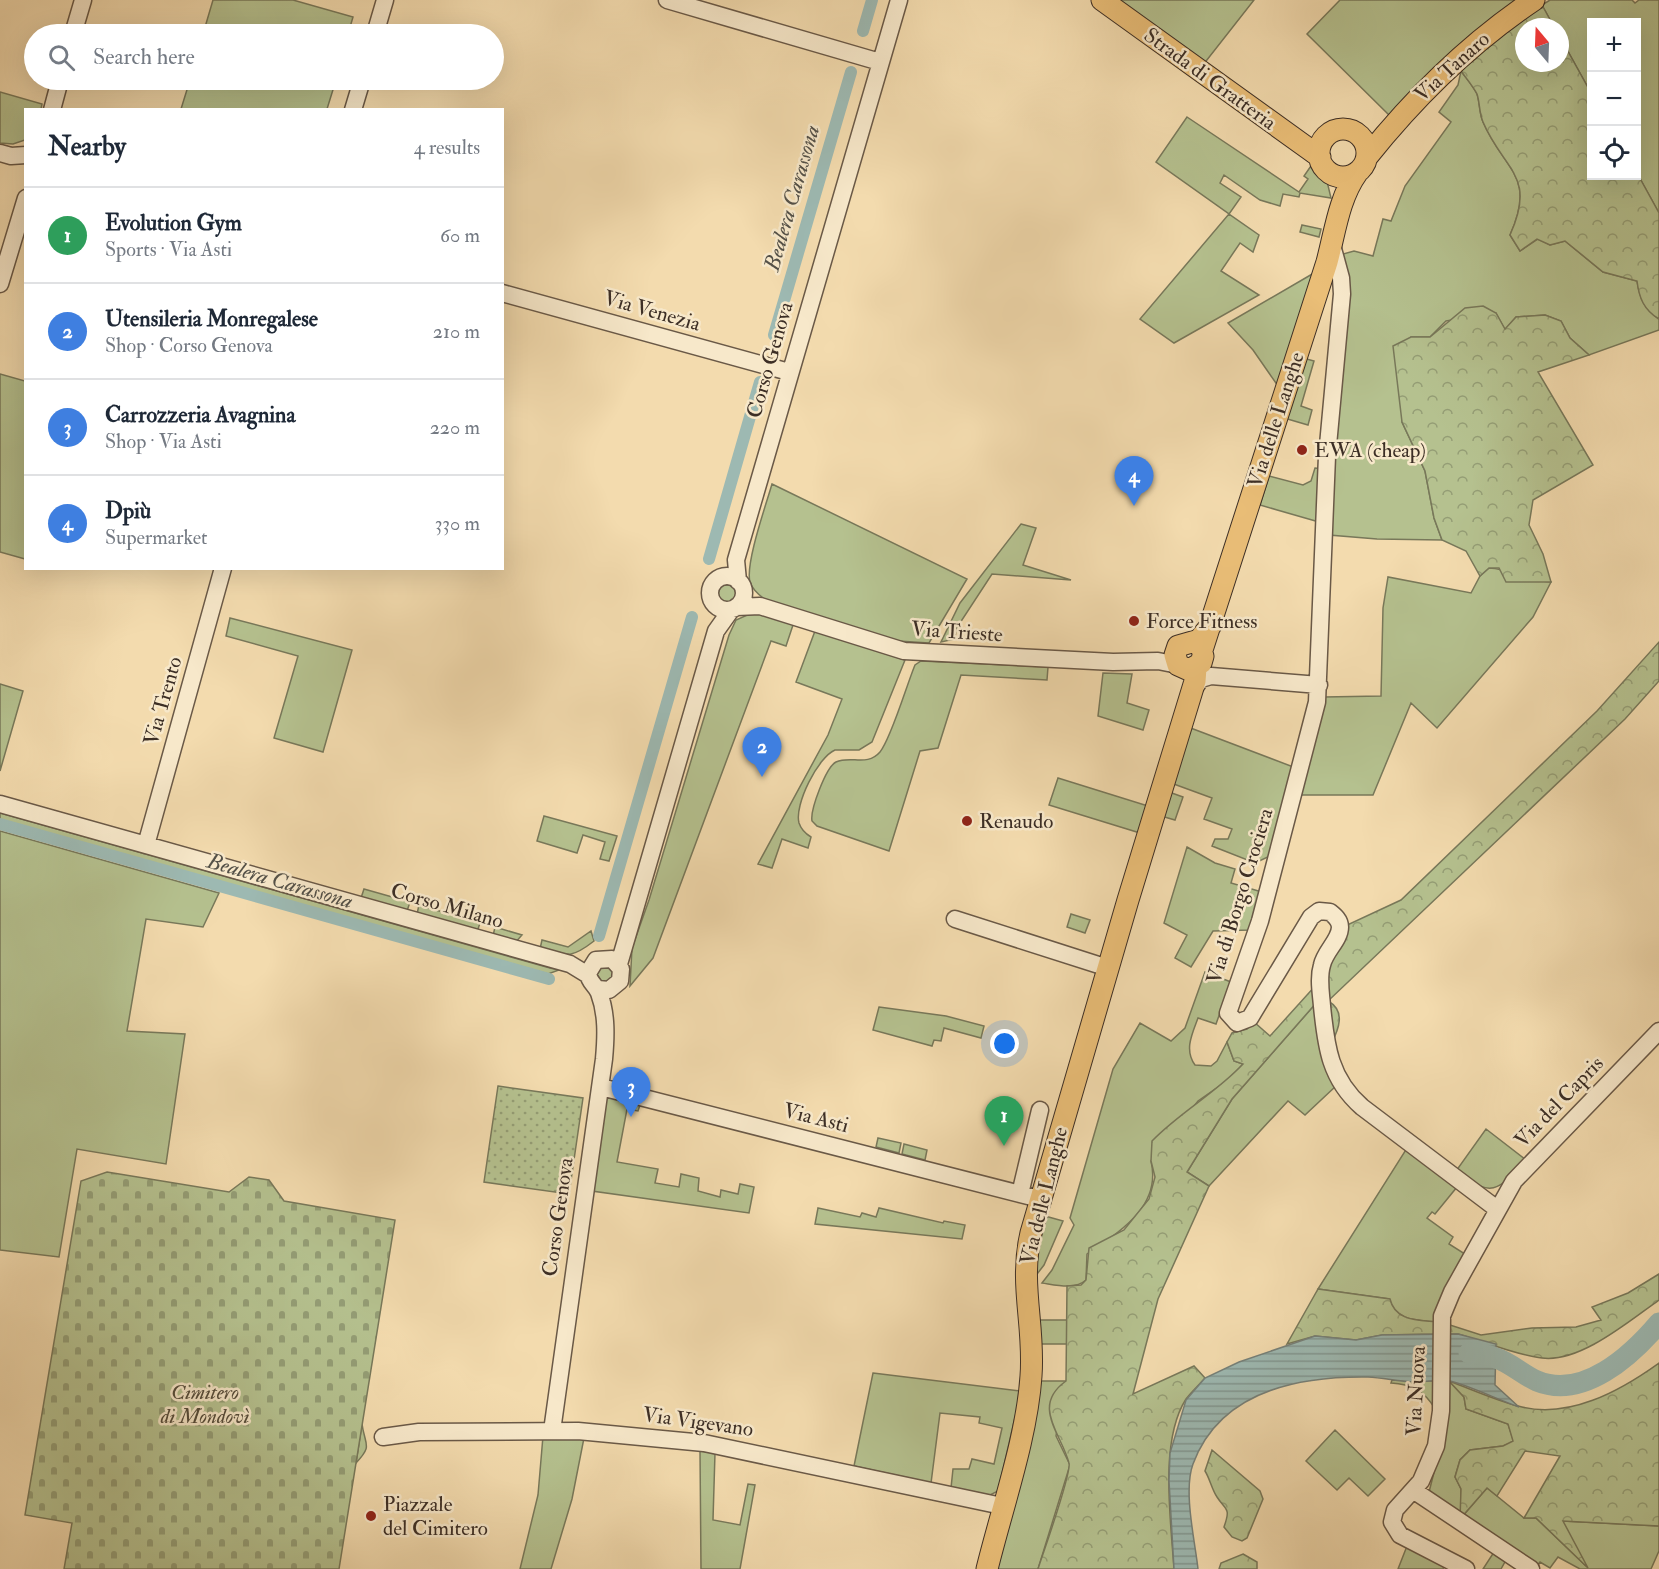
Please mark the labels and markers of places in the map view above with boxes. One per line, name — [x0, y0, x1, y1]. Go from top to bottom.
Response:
place label: EWA (cheap) — [1314, 437, 1426, 464]
marker: EWA (cheap) — [1295, 443, 1309, 457]
pin: 4 — [1114, 456, 1154, 506]
place label: Force Fitness — [1146, 608, 1257, 635]
marker: Force Fitness — [1127, 614, 1141, 628]
pin: 2 — [742, 728, 782, 777]
place label: Renaudo — [979, 808, 1053, 835]
marker: Renaudo — [960, 814, 974, 828]
pin: 3 — [612, 1068, 650, 1117]
pin: 1 — [984, 1096, 1024, 1146]
place label: Piazzale del Cimitero — [383, 1491, 488, 1542]
marker: Piazzale del Cimitero — [364, 1509, 378, 1523]

